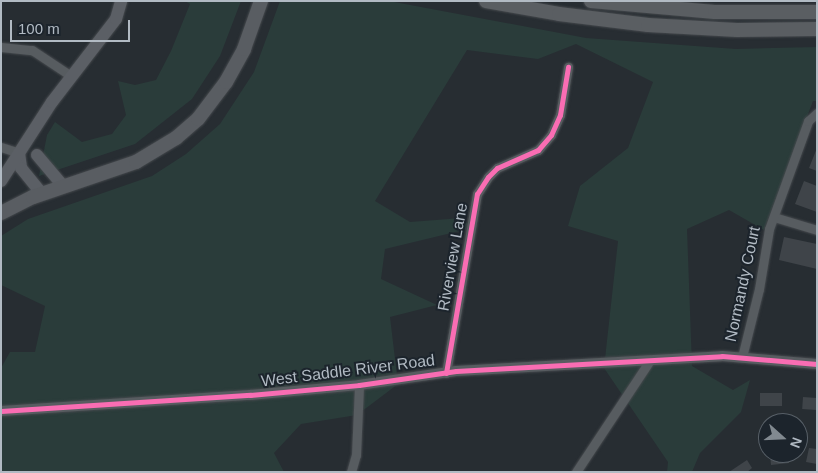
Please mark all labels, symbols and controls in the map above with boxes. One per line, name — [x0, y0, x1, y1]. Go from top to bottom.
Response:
scale bar — [12, 10, 132, 42]
text: 100 m — [18, 20, 60, 37]
street label: Riverview Lane — [434, 201, 472, 313]
street label: Normandy Court — [721, 225, 765, 343]
street label: West Saddle River Road — [260, 351, 436, 391]
north arrow — [758, 413, 808, 463]
text: N — [787, 435, 805, 450]

